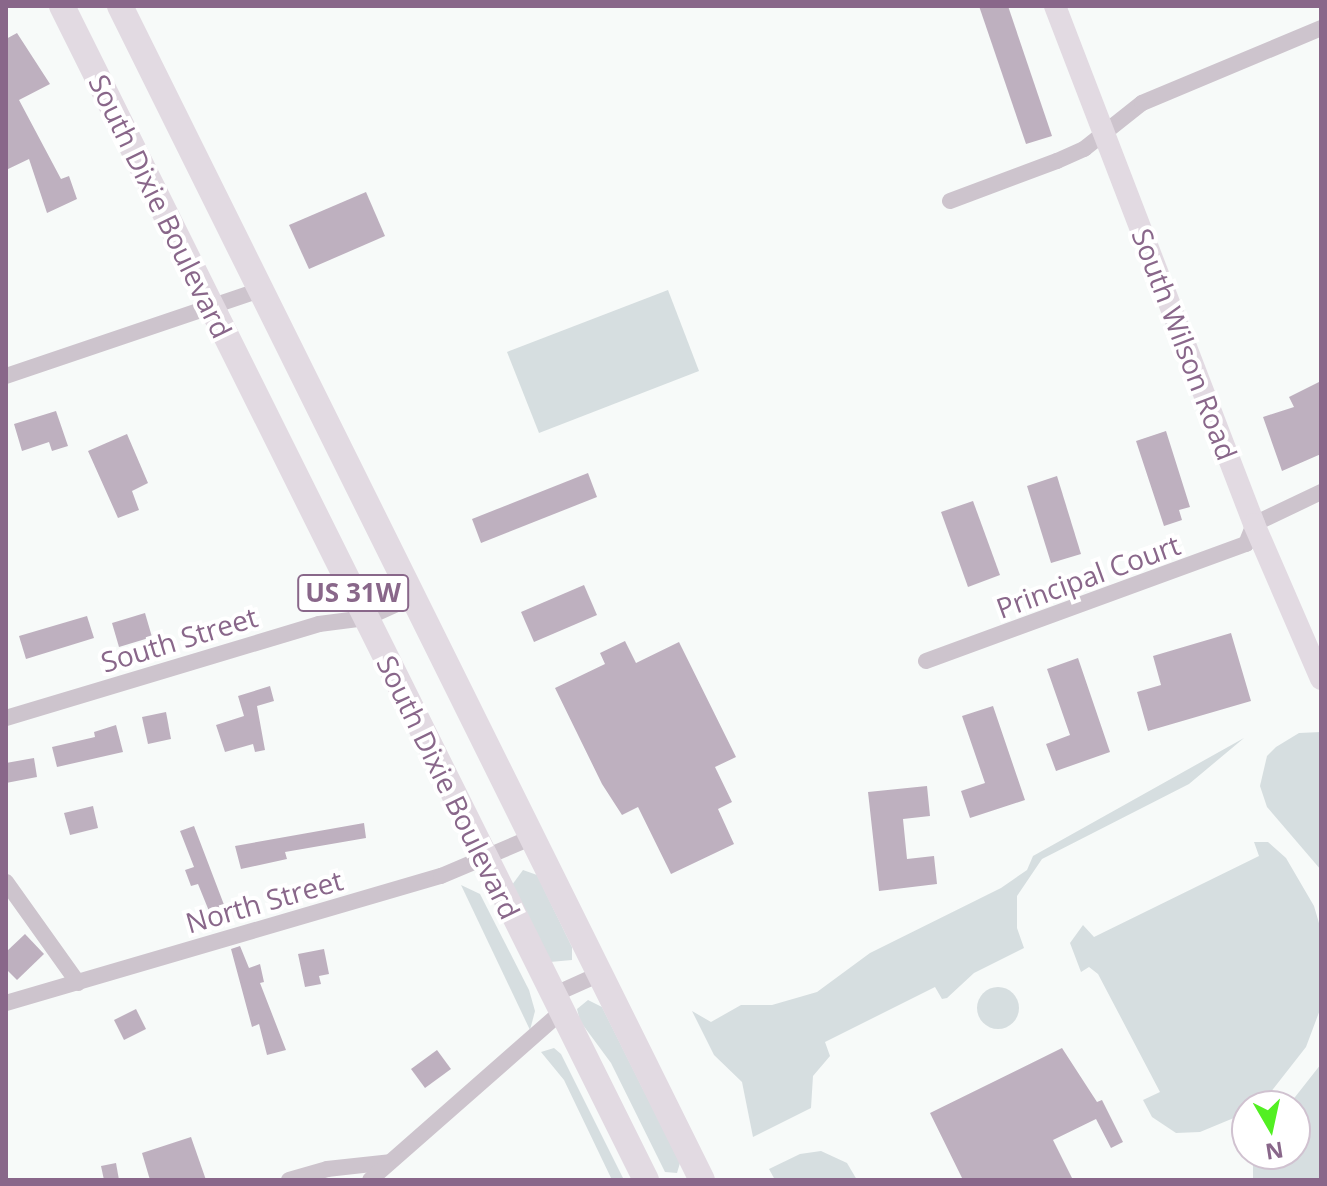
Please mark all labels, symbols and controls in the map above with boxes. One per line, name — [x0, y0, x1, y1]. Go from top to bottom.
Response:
street label: South Dixie Boulevard — [83, 69, 239, 343]
street label: South Wilson Road — [1125, 224, 1245, 464]
street label: Principal Court — [992, 527, 1184, 625]
road number: US 31W — [297, 571, 409, 615]
street label: South Street — [97, 599, 261, 679]
street label: South Dixie Boulevard — [371, 650, 527, 924]
street label: North Street — [182, 863, 346, 939]
north arrow — [1231, 1090, 1311, 1170]
text: N — [1263, 1136, 1286, 1168]

